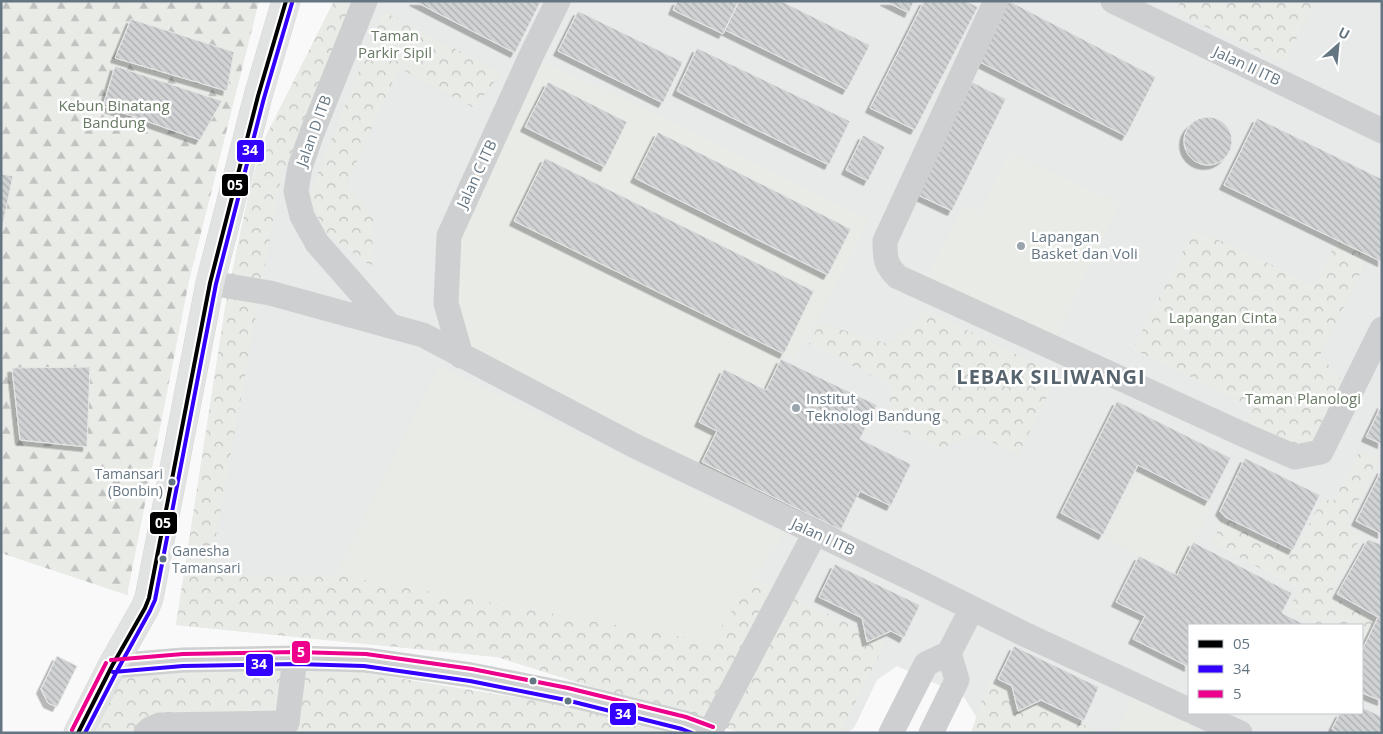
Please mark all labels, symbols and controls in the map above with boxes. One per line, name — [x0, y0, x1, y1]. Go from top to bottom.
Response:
north arrow — [1313, 20, 1363, 70]
text: U — [1335, 22, 1353, 44]
park label: Taman Parkir Sipil — [358, 25, 432, 62]
street label: Jalan II ITB — [1209, 40, 1284, 89]
street label: Jalan D ITB — [290, 92, 335, 171]
park label: Kebun Binatang Bandung — [58, 95, 170, 132]
street label: Jalan C ITB — [451, 136, 501, 213]
line badge: 34 — [236, 139, 265, 163]
text: 34 — [242, 140, 258, 159]
line badge: 05 — [221, 173, 249, 197]
text: 05 — [227, 175, 243, 194]
place label: Lapangan Basket dan Voli — [1031, 226, 1138, 263]
marker: Lapangan Basket dan Voli — [1015, 240, 1027, 252]
park label: Lapangan Cinta — [1169, 307, 1277, 327]
district label: LEBAK SILIWANGI — [956, 363, 1146, 390]
place label: Institut Teknologi Bandung — [806, 388, 940, 425]
park label: Taman Planologi — [1245, 388, 1361, 408]
marker: Institut Teknologi Bandung — [790, 402, 802, 414]
place label: Tamansari (Bonbin) — [94, 464, 163, 500]
marker: Tamansari (Bonbin) — [167, 477, 177, 487]
line badge: 05 — [149, 511, 178, 535]
street label: Jalan I ITB — [787, 512, 858, 559]
text: 05 — [155, 513, 171, 532]
place label: Ganesha Tamansari — [172, 541, 241, 577]
marker: Ganesha Tamansari — [158, 554, 168, 564]
legend — [1188, 624, 1363, 714]
text: 05 — [1233, 633, 1250, 653]
line badge: 5 — [291, 640, 311, 664]
text: 5 — [297, 642, 305, 661]
line badge: 34 — [245, 653, 274, 677]
text: 34 — [251, 654, 267, 673]
text: 34 — [1233, 658, 1251, 678]
unlabelled marker — [528, 676, 538, 686]
text: 5 — [1233, 683, 1242, 703]
unlabelled marker — [563, 696, 573, 706]
line badge: 34 — [609, 702, 637, 726]
text: 34 — [615, 704, 631, 723]

